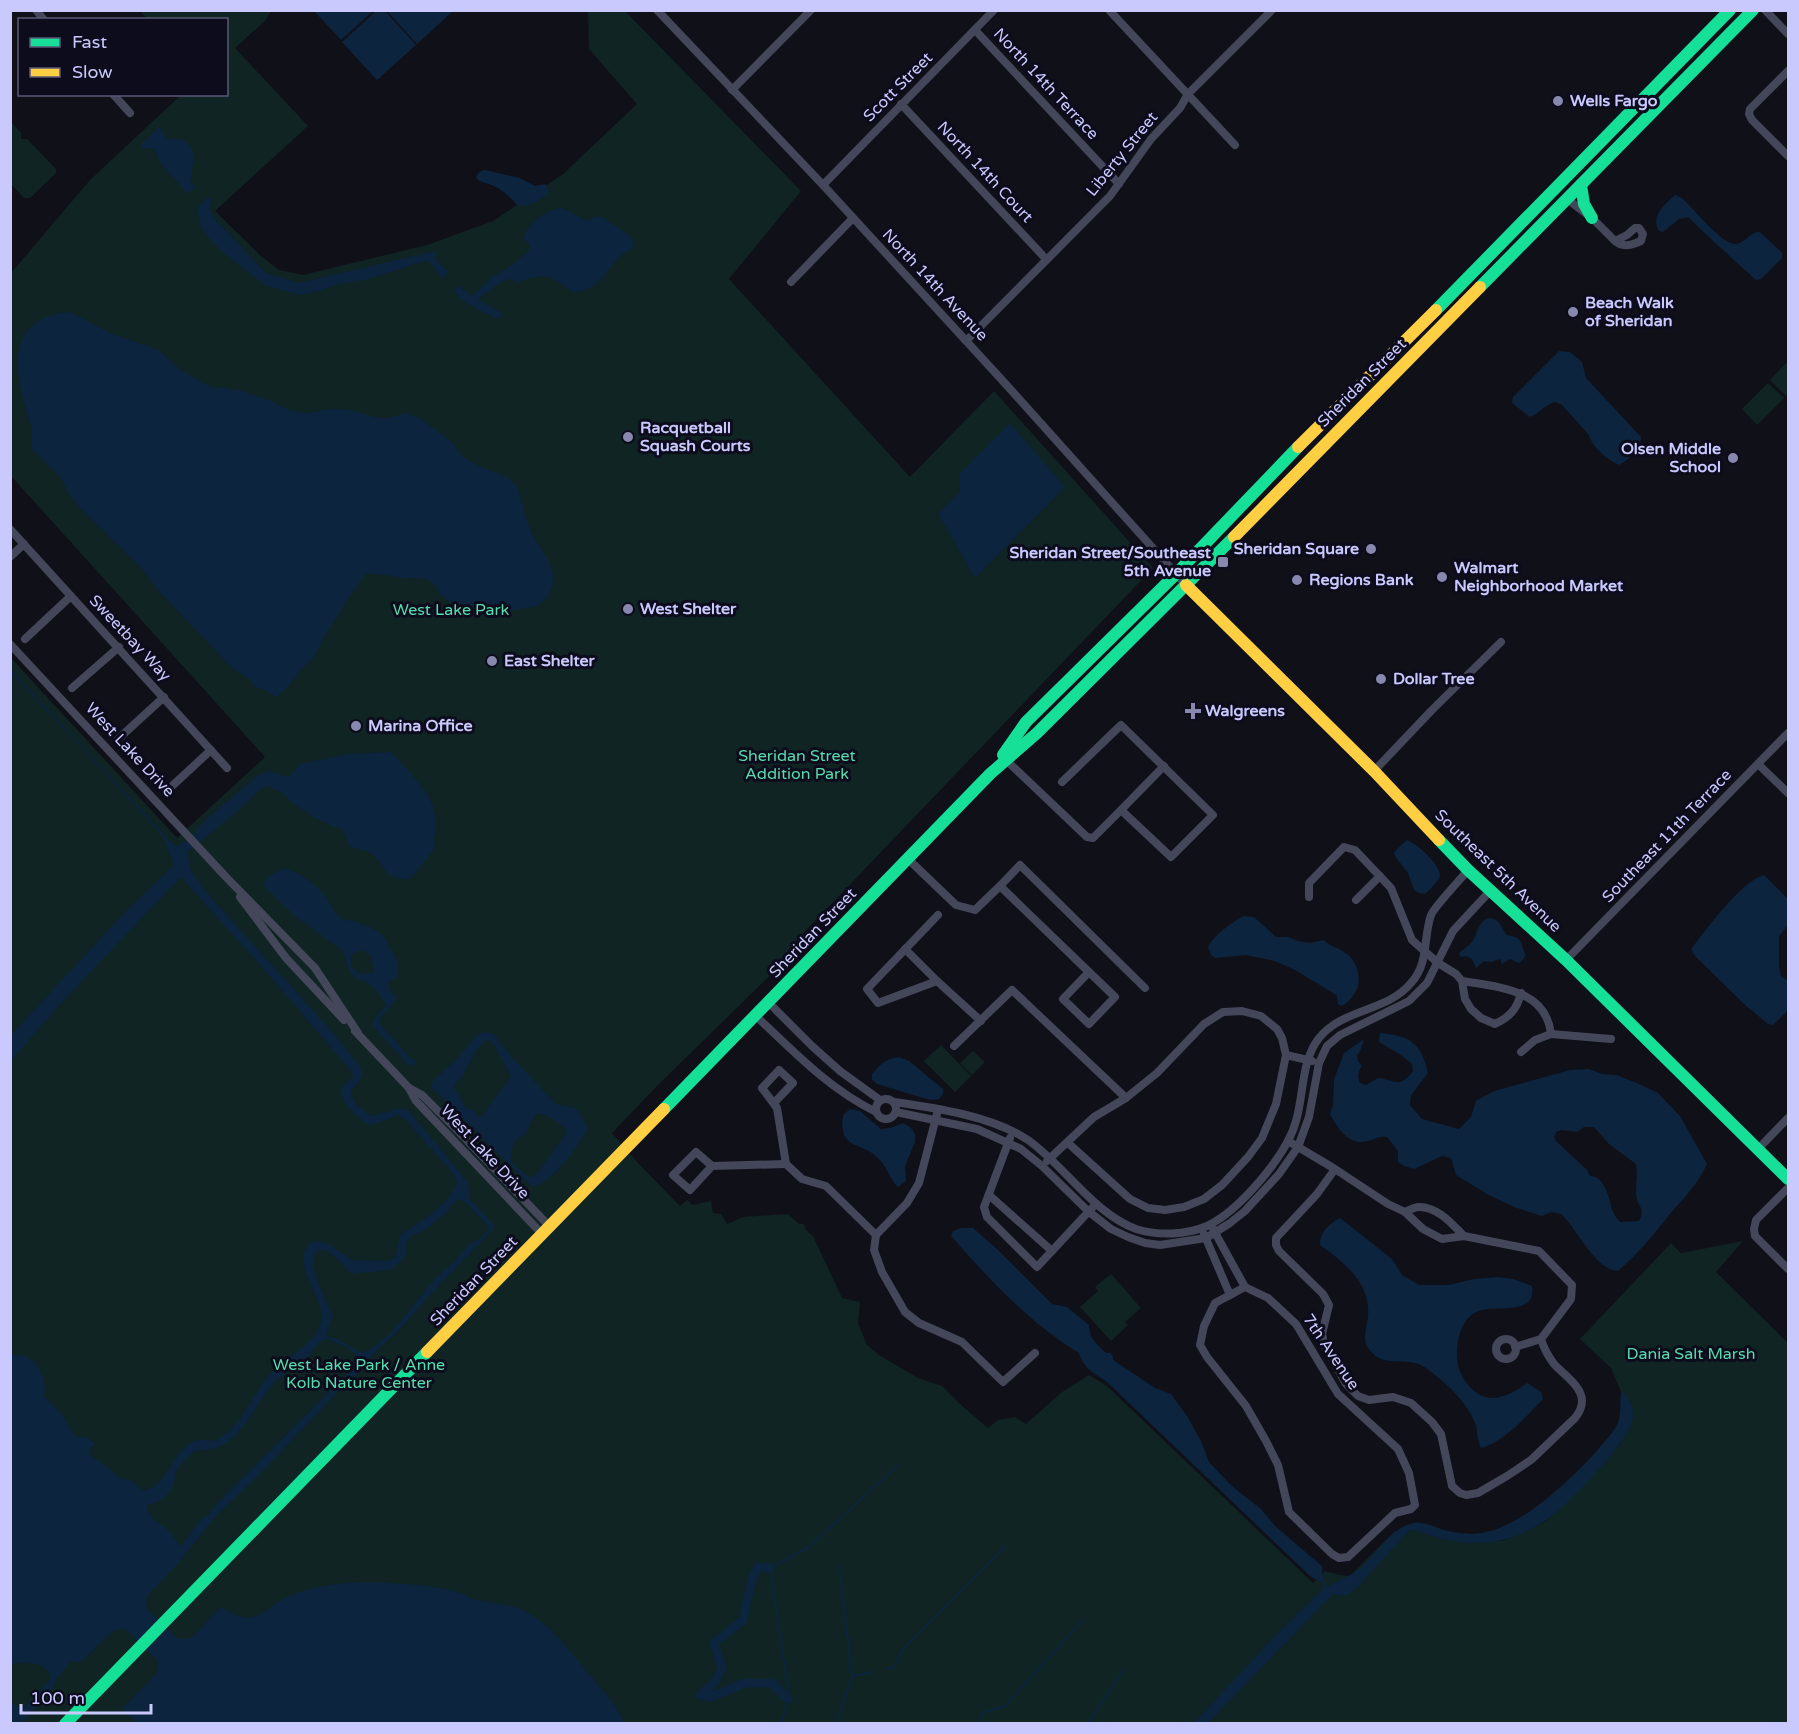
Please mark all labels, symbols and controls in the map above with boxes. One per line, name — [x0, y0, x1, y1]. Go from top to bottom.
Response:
legend — [18, 18, 228, 96]
street label: North 14th Terrace — [989, 24, 1103, 144]
text: Fast — [72, 31, 107, 53]
street label: Scott Street — [859, 48, 937, 126]
text: Slow — [72, 61, 113, 83]
place label: Wells Fargo — [1570, 91, 1658, 111]
marker: Wells Fargo — [1551, 94, 1565, 108]
street label: Liberty Street — [1082, 108, 1162, 200]
street label: North 14th Court — [933, 117, 1037, 227]
street label: North 14th Avenue — [878, 225, 992, 345]
place label: Beach Walk of Sheridan — [1585, 293, 1674, 331]
marker: Beach Walk of Sheridan — [1566, 305, 1580, 319]
street label: Sheridan Street — [1313, 334, 1411, 432]
place label: Racquetball Squash Courts — [640, 418, 751, 456]
marker: Racquetball Squash Courts — [621, 430, 635, 444]
place label: Olsen Middle School — [1621, 439, 1721, 477]
marker: Olsen Middle School — [1726, 451, 1740, 465]
place label: Sheridan Square — [1234, 539, 1359, 559]
marker: Sheridan Square — [1364, 542, 1378, 556]
place label: Sheridan Street/Southeast 5th Avenue — [1010, 543, 1212, 581]
marker: Sheridan Street/Southeast 5th Avenue — [1216, 555, 1230, 569]
place label: Walmart Neighborhood Market — [1454, 558, 1624, 596]
place label: Regions Bank — [1309, 570, 1414, 590]
marker: Walmart Neighborhood Market — [1435, 570, 1449, 584]
marker: Regions Bank — [1290, 573, 1304, 587]
street label: Sweetbay Way — [85, 591, 175, 686]
place label: West Shelter — [640, 599, 737, 619]
park label: West Lake Park — [393, 600, 510, 620]
marker: West Shelter — [621, 602, 635, 616]
place label: East Shelter — [504, 651, 596, 671]
marker: East Shelter — [485, 654, 499, 668]
place label: Dollar Tree — [1393, 669, 1474, 689]
marker: Dollar Tree — [1374, 672, 1388, 686]
street label: West Lake Drive — [81, 699, 179, 801]
place label: Walgreens — [1205, 701, 1285, 721]
marker: Walgreens — [1186, 704, 1200, 718]
place label: Marina Office — [368, 716, 472, 736]
marker: Marina Office — [349, 719, 363, 733]
park label: Sheridan Street Addition Park — [738, 746, 856, 784]
street label: Southeast 11th Terrace — [1598, 765, 1736, 907]
street label: Southeast 5th Avenue — [1430, 805, 1566, 937]
street label: Sheridan Street — [765, 884, 861, 982]
street label: West Lake Drive — [436, 1101, 534, 1203]
street label: Sheridan Street — [426, 1232, 522, 1330]
street label: 7th Avenue — [1298, 1310, 1364, 1394]
park label: Dania Salt Marsh — [1627, 1344, 1755, 1364]
park label: West Lake Park / Anne Kolb Nature Center — [273, 1355, 445, 1393]
scale bar — [21, 1677, 152, 1715]
text: 100 m — [30, 1687, 85, 1709]

